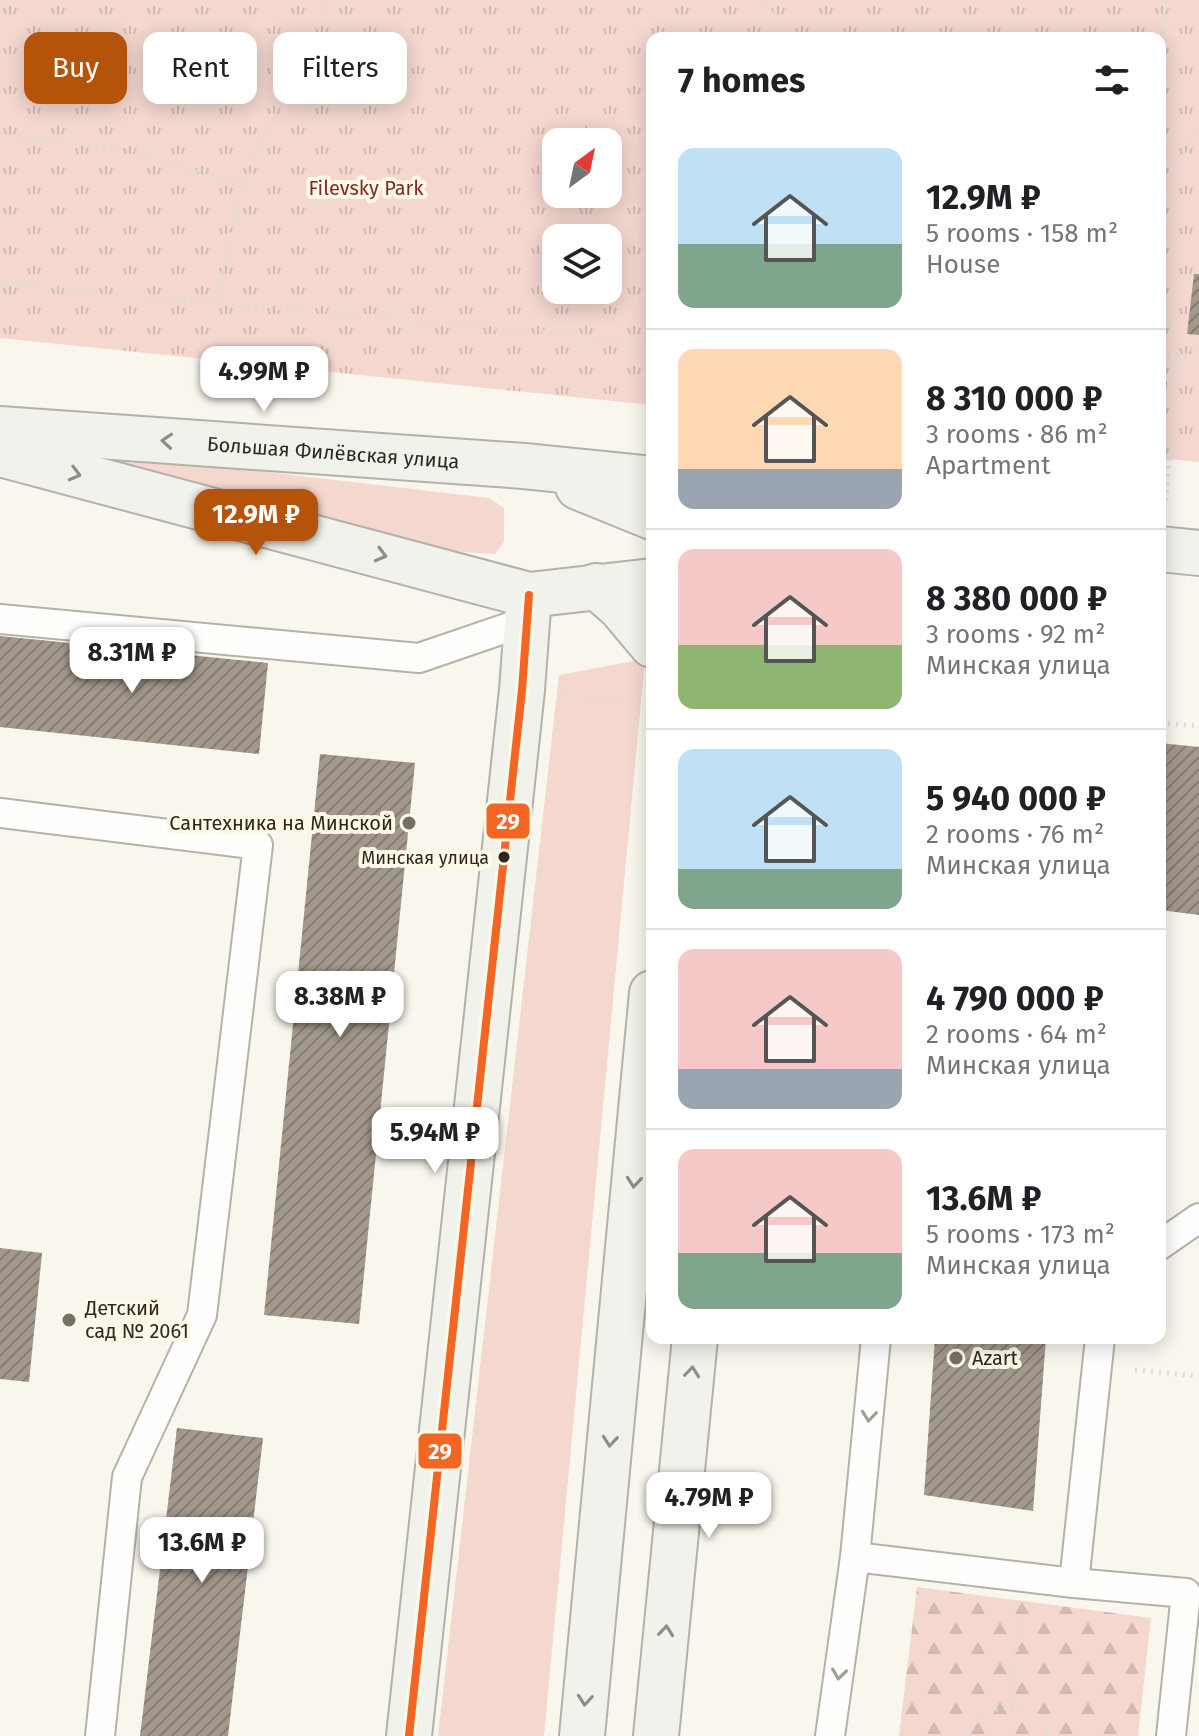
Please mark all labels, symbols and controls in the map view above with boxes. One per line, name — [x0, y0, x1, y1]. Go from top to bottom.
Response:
chip: Buy — [24, 32, 127, 104]
chip: Rent — [143, 32, 257, 104]
chip: Filters — [273, 32, 407, 104]
icon: filters — [1090, 58, 1134, 102]
text: 7 homes — [678, 60, 805, 101]
north arrow — [542, 128, 622, 208]
map controls — [542, 128, 622, 304]
park label: Filevsky Park — [308, 176, 424, 200]
text: 12.9M ₽ — [926, 177, 1041, 218]
icon: home — [742, 180, 838, 276]
text: 5 rooms · 158 m² — [926, 218, 1118, 249]
button: layers — [542, 224, 622, 304]
text: House — [926, 249, 1000, 280]
pin: 4.99M ₽ — [190, 346, 338, 414]
text: 4.99M ₽ — [218, 356, 310, 387]
text: 8 310 000 ₽ — [926, 378, 1102, 419]
icon: home — [742, 381, 838, 477]
text: 3 rooms · 86 m² — [926, 419, 1108, 450]
street label: Большая Филёвская улица — [206, 432, 460, 473]
one-way arrow — [160, 433, 173, 450]
text: Apartment — [926, 450, 1051, 481]
one-way arrow — [68, 464, 82, 481]
pin: 12.9M ₽ — [182, 489, 330, 557]
text: 12.9M ₽ — [212, 499, 300, 530]
one-way arrow — [373, 546, 387, 563]
text: 8 380 000 ₽ — [926, 578, 1107, 619]
icon: home — [742, 581, 838, 677]
text: 3 rooms · 92 m² — [926, 619, 1105, 650]
pin: 8.31M ₽ — [58, 627, 206, 695]
text: 8.31M ₽ — [88, 637, 176, 668]
text: Минская улица — [926, 650, 1111, 681]
text: 5 940 000 ₽ — [926, 778, 1106, 819]
icon: home — [742, 781, 838, 877]
line badge: 29 — [485, 802, 531, 840]
text: 29 — [496, 808, 520, 835]
place label: Сантехника на Минской — [169, 811, 393, 835]
marker: Сантехника на Минской — [400, 814, 418, 832]
text: 2 rooms · 76 m² — [926, 819, 1104, 850]
place label: Минская улица — [361, 847, 489, 869]
marker: Минская улица — [496, 849, 512, 865]
text: Минская улица — [926, 850, 1111, 881]
pin: 8.38M ₽ — [266, 971, 414, 1039]
text: 4 790 000 ₽ — [926, 978, 1104, 1019]
text: 8.38M ₽ — [294, 981, 386, 1012]
icon: home — [742, 981, 838, 1077]
text: 2 rooms · 64 m² — [926, 1019, 1107, 1050]
text: Минская улица — [926, 1050, 1111, 1081]
pin: 5.94M ₽ — [361, 1107, 509, 1175]
text: 5.94M ₽ — [390, 1117, 480, 1148]
one-way arrow — [626, 1176, 643, 1189]
text: 13.6M ₽ — [926, 1178, 1041, 1219]
icon: home — [742, 1181, 838, 1277]
text: 5 rooms · 173 m² — [926, 1219, 1115, 1250]
text: Минская улица — [926, 1250, 1111, 1281]
place label: Детский сад № 2061 — [84, 1296, 189, 1343]
marker: Детский сад № 2061 — [60, 1311, 78, 1329]
place label: Azart — [972, 1346, 1018, 1370]
marker: Azart — [947, 1349, 965, 1367]
one-way arrow — [683, 1365, 700, 1378]
one-way arrow — [860, 1410, 877, 1423]
line badge: 29 — [417, 1432, 463, 1470]
one-way arrow — [601, 1435, 618, 1448]
text: 29 — [428, 1438, 452, 1465]
pin: 4.79M ₽ — [635, 1472, 783, 1540]
text: 4.79M ₽ — [664, 1482, 754, 1513]
pin: 13.6M ₽ — [128, 1517, 276, 1585]
text: 13.6M ₽ — [158, 1527, 246, 1558]
one-way arrow — [658, 1624, 675, 1637]
one-way arrow — [831, 1667, 848, 1681]
one-way arrow — [577, 1694, 594, 1707]

